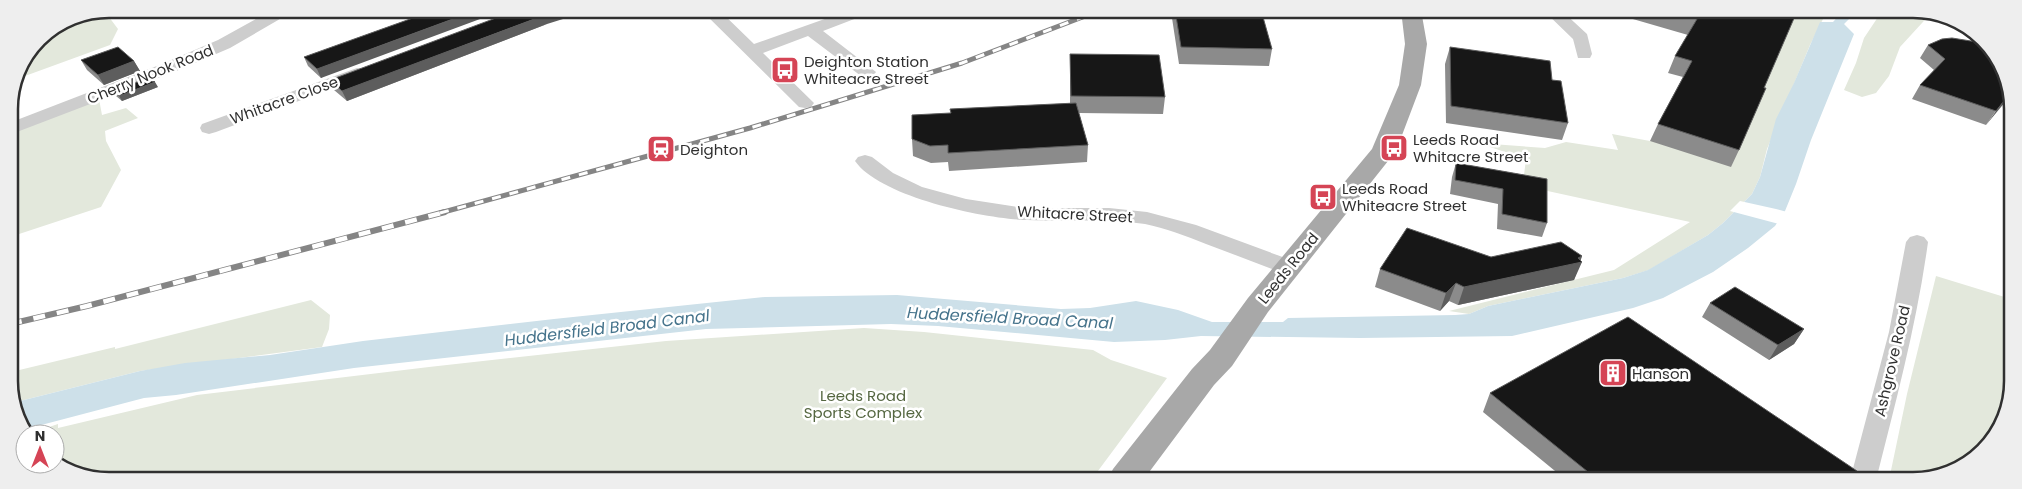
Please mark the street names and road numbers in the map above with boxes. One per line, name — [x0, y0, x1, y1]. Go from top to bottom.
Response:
street label: Cherry Nook Road — [84, 39, 216, 109]
street label: Whitacre Close — [227, 71, 341, 129]
street label: Whitacre Street — [1017, 200, 1133, 228]
street label: Leeds Road — [1253, 228, 1323, 308]
street label: Ashgrove Road — [1869, 303, 1915, 419]

